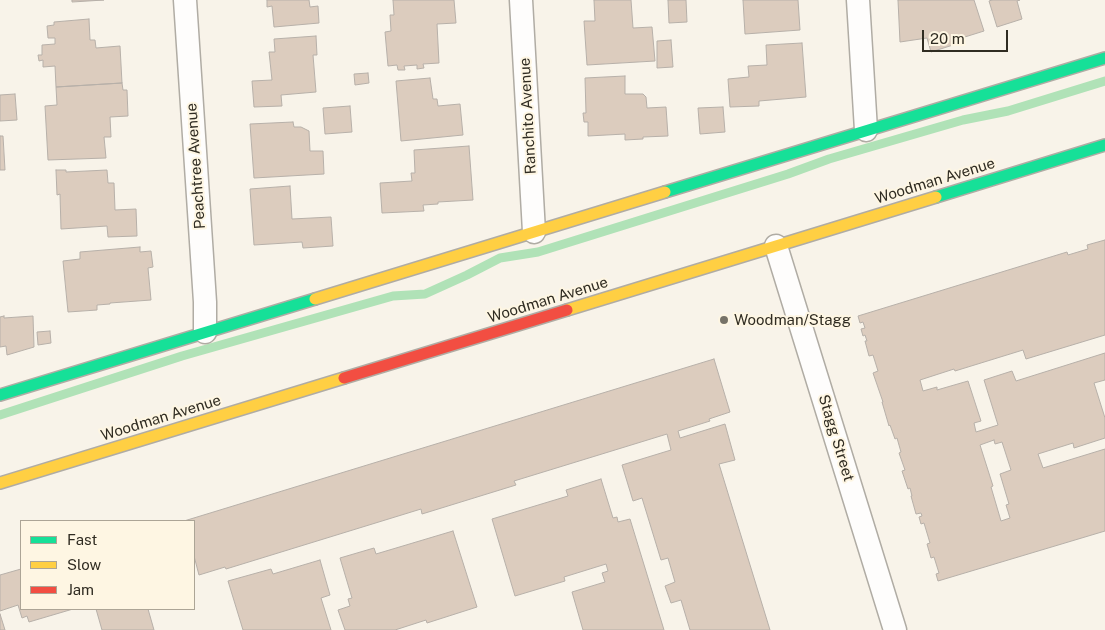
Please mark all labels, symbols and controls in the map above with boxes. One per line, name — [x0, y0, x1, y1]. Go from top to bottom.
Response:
scale bar — [925, 20, 1011, 52]
text: 20 m — [930, 30, 965, 47]
street label: Ranchito Avenue — [516, 57, 540, 175]
street label: Peachtree Avenue — [183, 102, 209, 230]
street label: Woodman Avenue — [873, 154, 997, 208]
street label: Woodman Avenue — [486, 273, 610, 327]
place label: Woodman/Stagg — [734, 311, 851, 329]
marker: Woodman/Stagg — [718, 314, 730, 326]
street label: Woodman Avenue — [99, 391, 223, 445]
street label: Stagg Street — [814, 392, 858, 484]
legend — [20, 520, 195, 610]
text: Fast — [67, 531, 97, 548]
text: Slow — [67, 556, 101, 573]
text: Jam — [67, 581, 94, 598]

